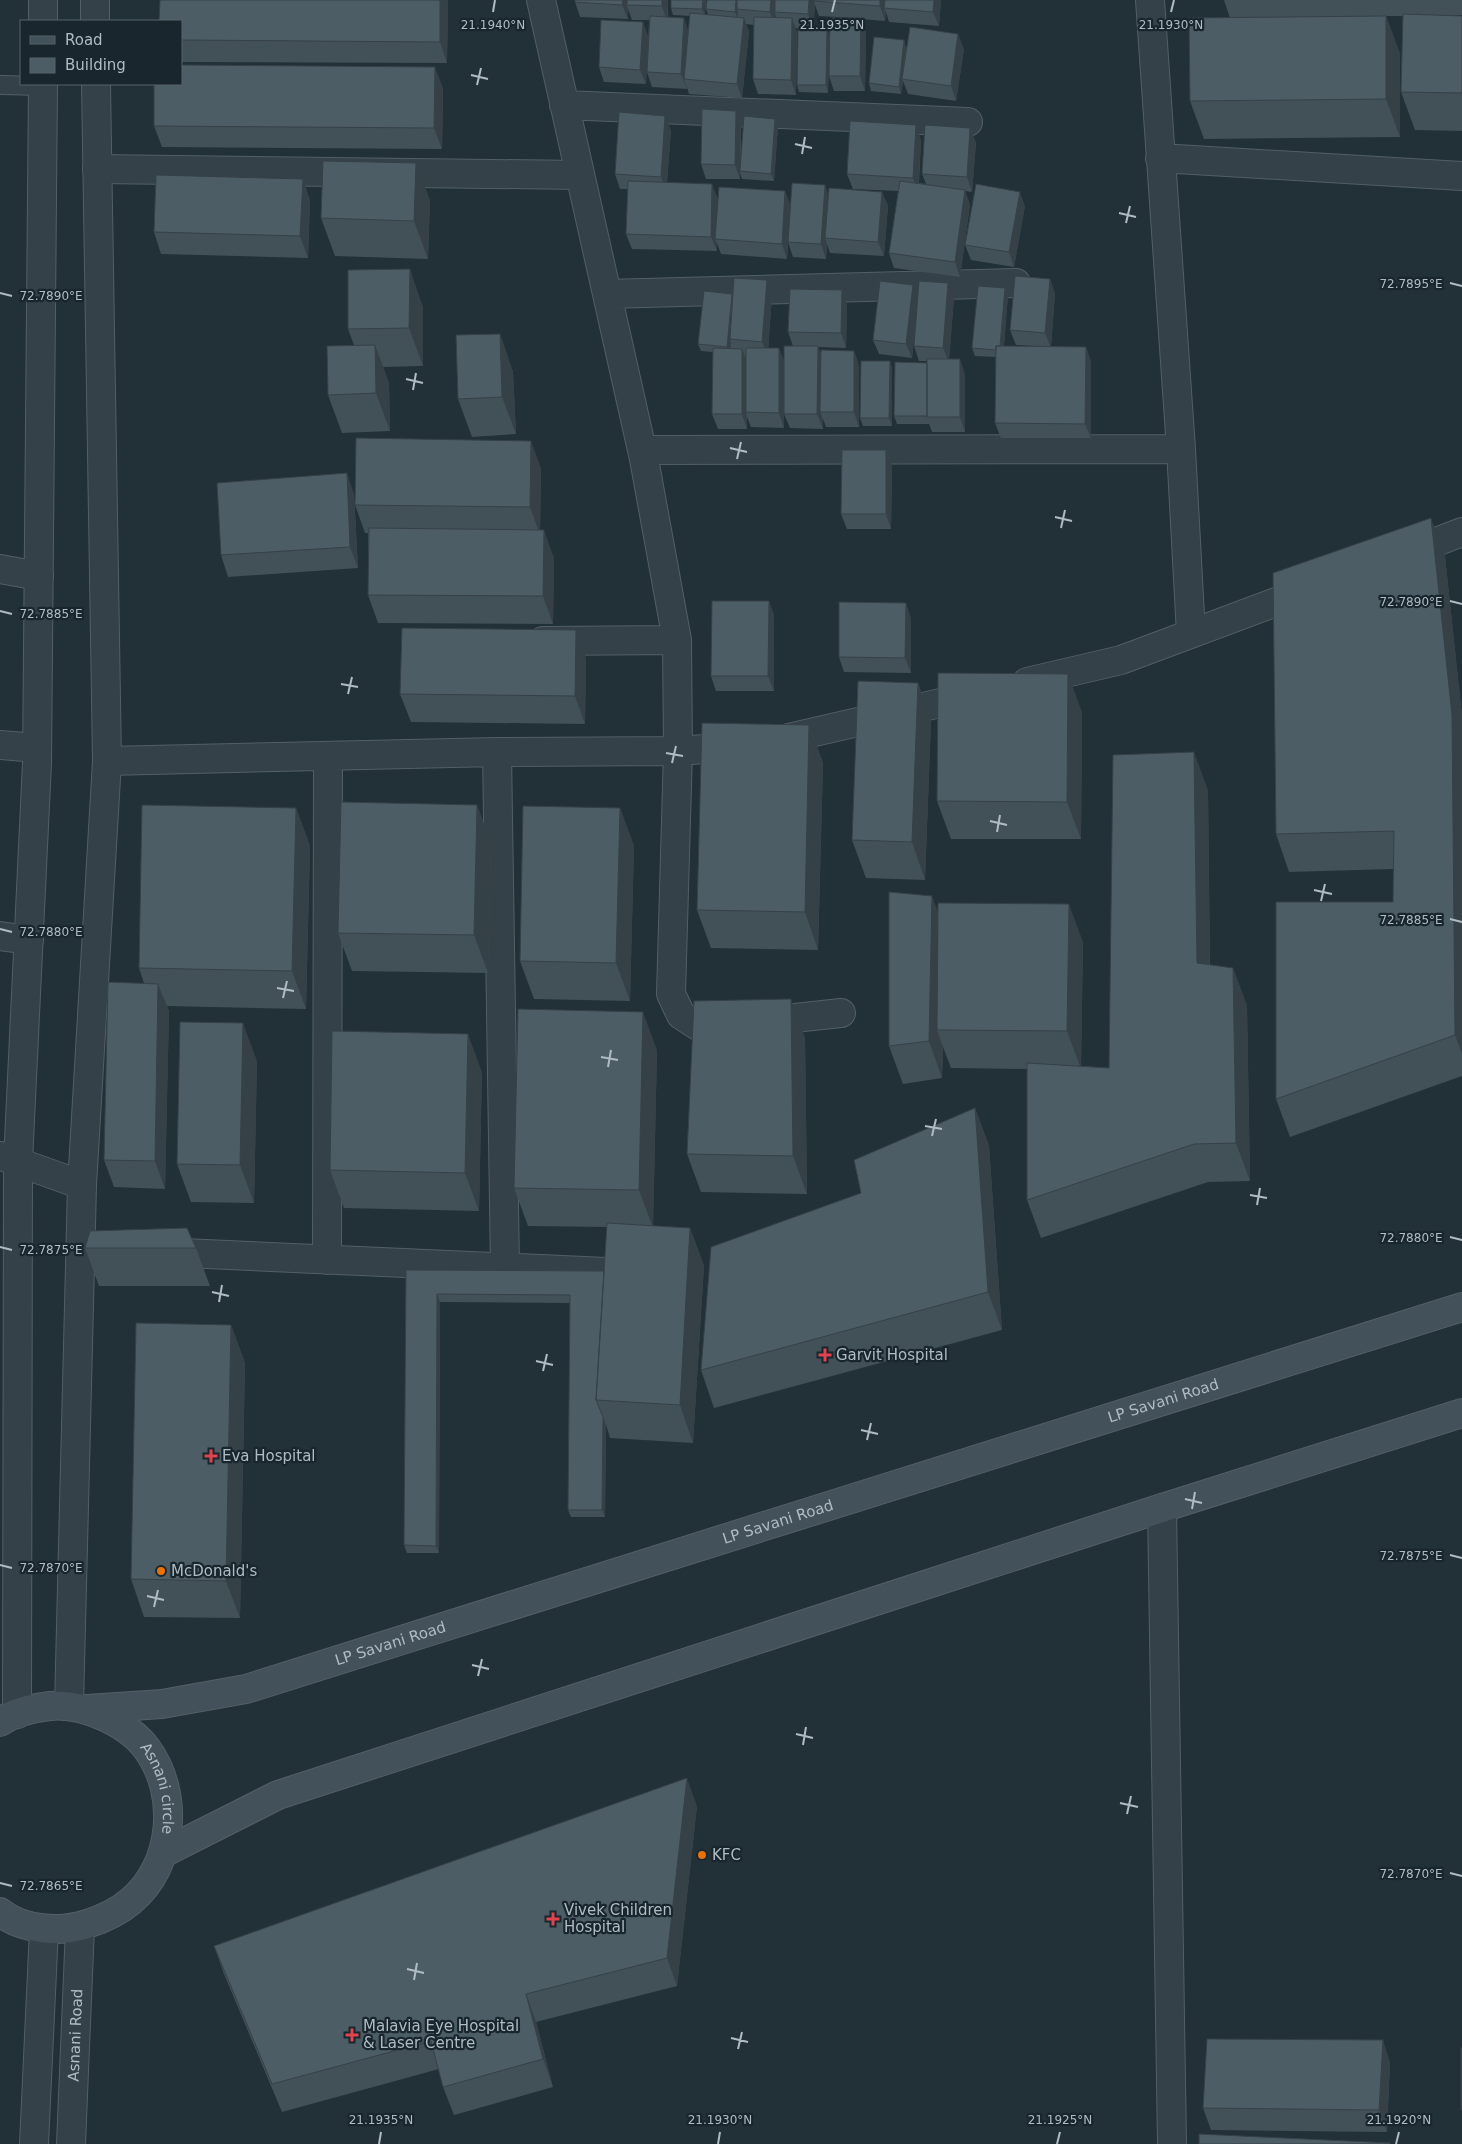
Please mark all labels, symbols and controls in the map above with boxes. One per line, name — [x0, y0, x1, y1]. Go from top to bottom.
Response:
text: 21.1940°N — [461, 18, 525, 32]
text: 21.1935°N — [800, 18, 864, 32]
text: 21.1930°N — [1139, 18, 1203, 32]
legend — [20, 20, 182, 85]
text: Road — [65, 31, 103, 49]
text: Building — [65, 56, 126, 74]
text: 72.7895°E — [1379, 277, 1443, 291]
text: 72.7890°E — [19, 289, 83, 303]
text: 72.7890°E — [1379, 595, 1443, 609]
text: 72.7885°E — [19, 607, 83, 621]
text: 72.7885°E — [1379, 913, 1443, 927]
text: 72.7880°E — [19, 925, 83, 939]
text: 72.7880°E — [1379, 1231, 1443, 1245]
text: 72.7875°E — [19, 1243, 83, 1257]
place label: Garvit Hospital — [836, 1346, 948, 1364]
marker: Garvit Hospital — [818, 1348, 832, 1362]
street label: LP Savani Road — [1106, 1375, 1221, 1427]
place label: Eva Hospital — [222, 1447, 316, 1465]
marker: Eva Hospital — [204, 1449, 218, 1463]
street label: LP Savani Road — [720, 1496, 836, 1548]
text: 72.7875°E — [1379, 1549, 1443, 1563]
text: 72.7870°E — [19, 1561, 83, 1575]
place label: McDonald's — [171, 1562, 257, 1580]
marker: McDonald's — [155, 1565, 167, 1577]
street label: LP Savani Road — [333, 1618, 448, 1669]
street label: Asnani circle — [136, 1739, 177, 1835]
place label: KFC — [712, 1846, 741, 1864]
marker: KFC — [696, 1849, 708, 1861]
text: 72.7870°E — [1379, 1867, 1443, 1881]
text: 72.7865°E — [19, 1879, 83, 1893]
place label: Vivek Children Hospital — [564, 1901, 672, 1936]
marker: Vivek Children Hospital — [546, 1912, 560, 1926]
street label: Asnani Road — [65, 1988, 86, 2082]
place label: Malavia Eye Hospital & Laser Centre — [363, 2017, 519, 2052]
marker: Malavia Eye Hospital & Laser Centre — [345, 2028, 359, 2042]
text: 21.1935°N — [349, 2113, 413, 2127]
text: 21.1930°N — [688, 2113, 752, 2127]
text: 21.1925°N — [1028, 2113, 1092, 2127]
text: 21.1920°N — [1367, 2113, 1431, 2127]

